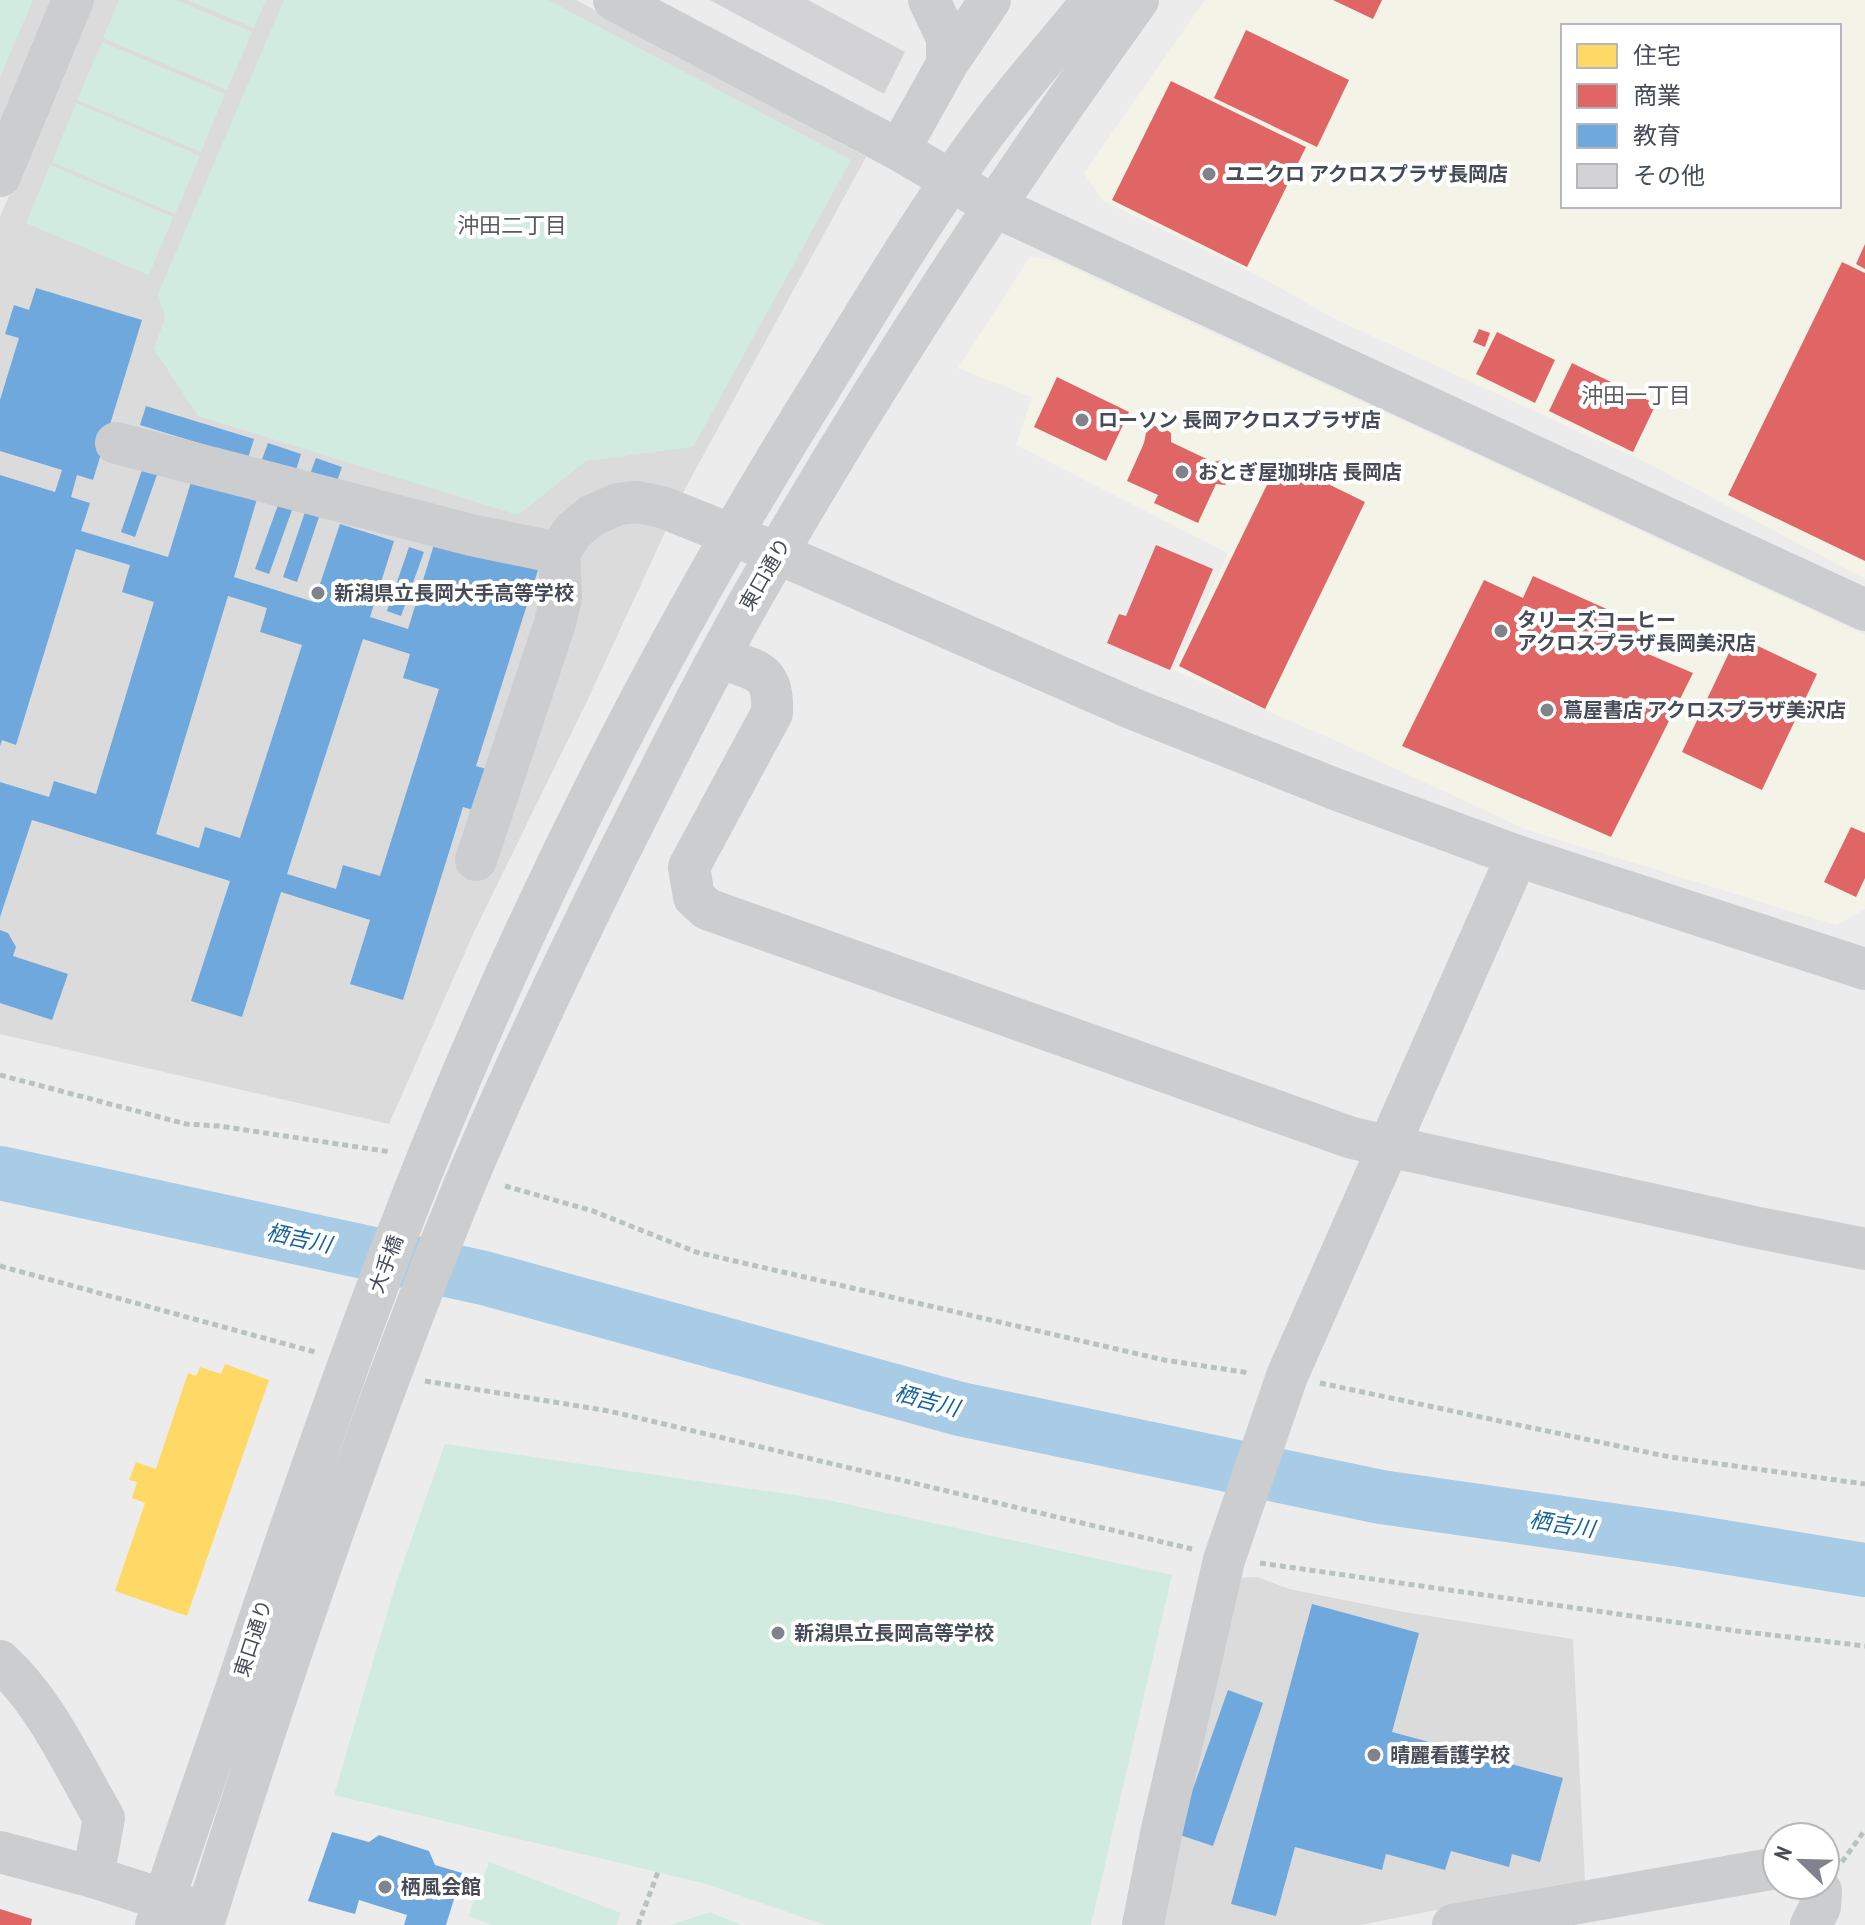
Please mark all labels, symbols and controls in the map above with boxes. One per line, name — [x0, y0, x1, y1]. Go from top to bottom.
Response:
legend — [1561, 24, 1841, 208]
text: 住宅 — [1633, 40, 1681, 71]
text: 商業 — [1633, 80, 1681, 111]
text: 教育 — [1633, 120, 1681, 151]
text: その他 — [1633, 160, 1705, 191]
place label: ユニクロ アクロスプラザ長岡店 — [1225, 161, 1508, 187]
marker: ユニクロ アクロスプラザ長岡店 — [1200, 165, 1218, 183]
district label: 沖田二丁目 — [457, 211, 567, 239]
district label: 沖田一丁目 — [1581, 381, 1691, 409]
place label: ローソン 長岡アクロスプラザ店 — [1098, 407, 1381, 433]
marker: ローソン 長岡アクロスプラザ店 — [1073, 411, 1091, 429]
place label: おとぎ屋珈琲店 長岡店 — [1198, 459, 1402, 485]
marker: おとぎ屋珈琲店 長岡店 — [1173, 463, 1191, 481]
street label: 東口通り — [734, 533, 796, 615]
place label: 新潟県立長岡大手高等学校 — [334, 580, 574, 606]
marker: 新潟県立長岡大手高等学校 — [309, 584, 327, 602]
place label: タリーズコーヒー アクロスプラザ長岡美沢店 — [1517, 607, 1756, 656]
marker: タリーズコーヒー アクロスプラザ長岡美沢店 — [1492, 622, 1510, 640]
place label: 蔦屋書店 アクロスプラザ美沢店 — [1563, 697, 1846, 723]
marker: 蔦屋書店 アクロスプラザ美沢店 — [1538, 701, 1556, 719]
water label: 栖吉川 — [264, 1217, 336, 1259]
street label: 大手橋 — [363, 1231, 409, 1297]
water label: 栖吉川 — [891, 1378, 964, 1423]
water label: 栖吉川 — [1527, 1505, 1599, 1543]
street label: 東口通り — [228, 1596, 278, 1680]
place label: 新潟県立長岡高等学校 — [794, 1620, 994, 1646]
marker: 新潟県立長岡高等学校 — [769, 1624, 787, 1642]
place label: 晴麗看護学校 — [1390, 1742, 1510, 1768]
marker: 晴麗看護学校 — [1365, 1746, 1383, 1764]
north arrow — [1761, 1821, 1841, 1901]
text: N — [1767, 1842, 1798, 1864]
place label: 栖風会館 — [401, 1874, 481, 1900]
marker: 栖風会館 — [376, 1878, 394, 1896]

